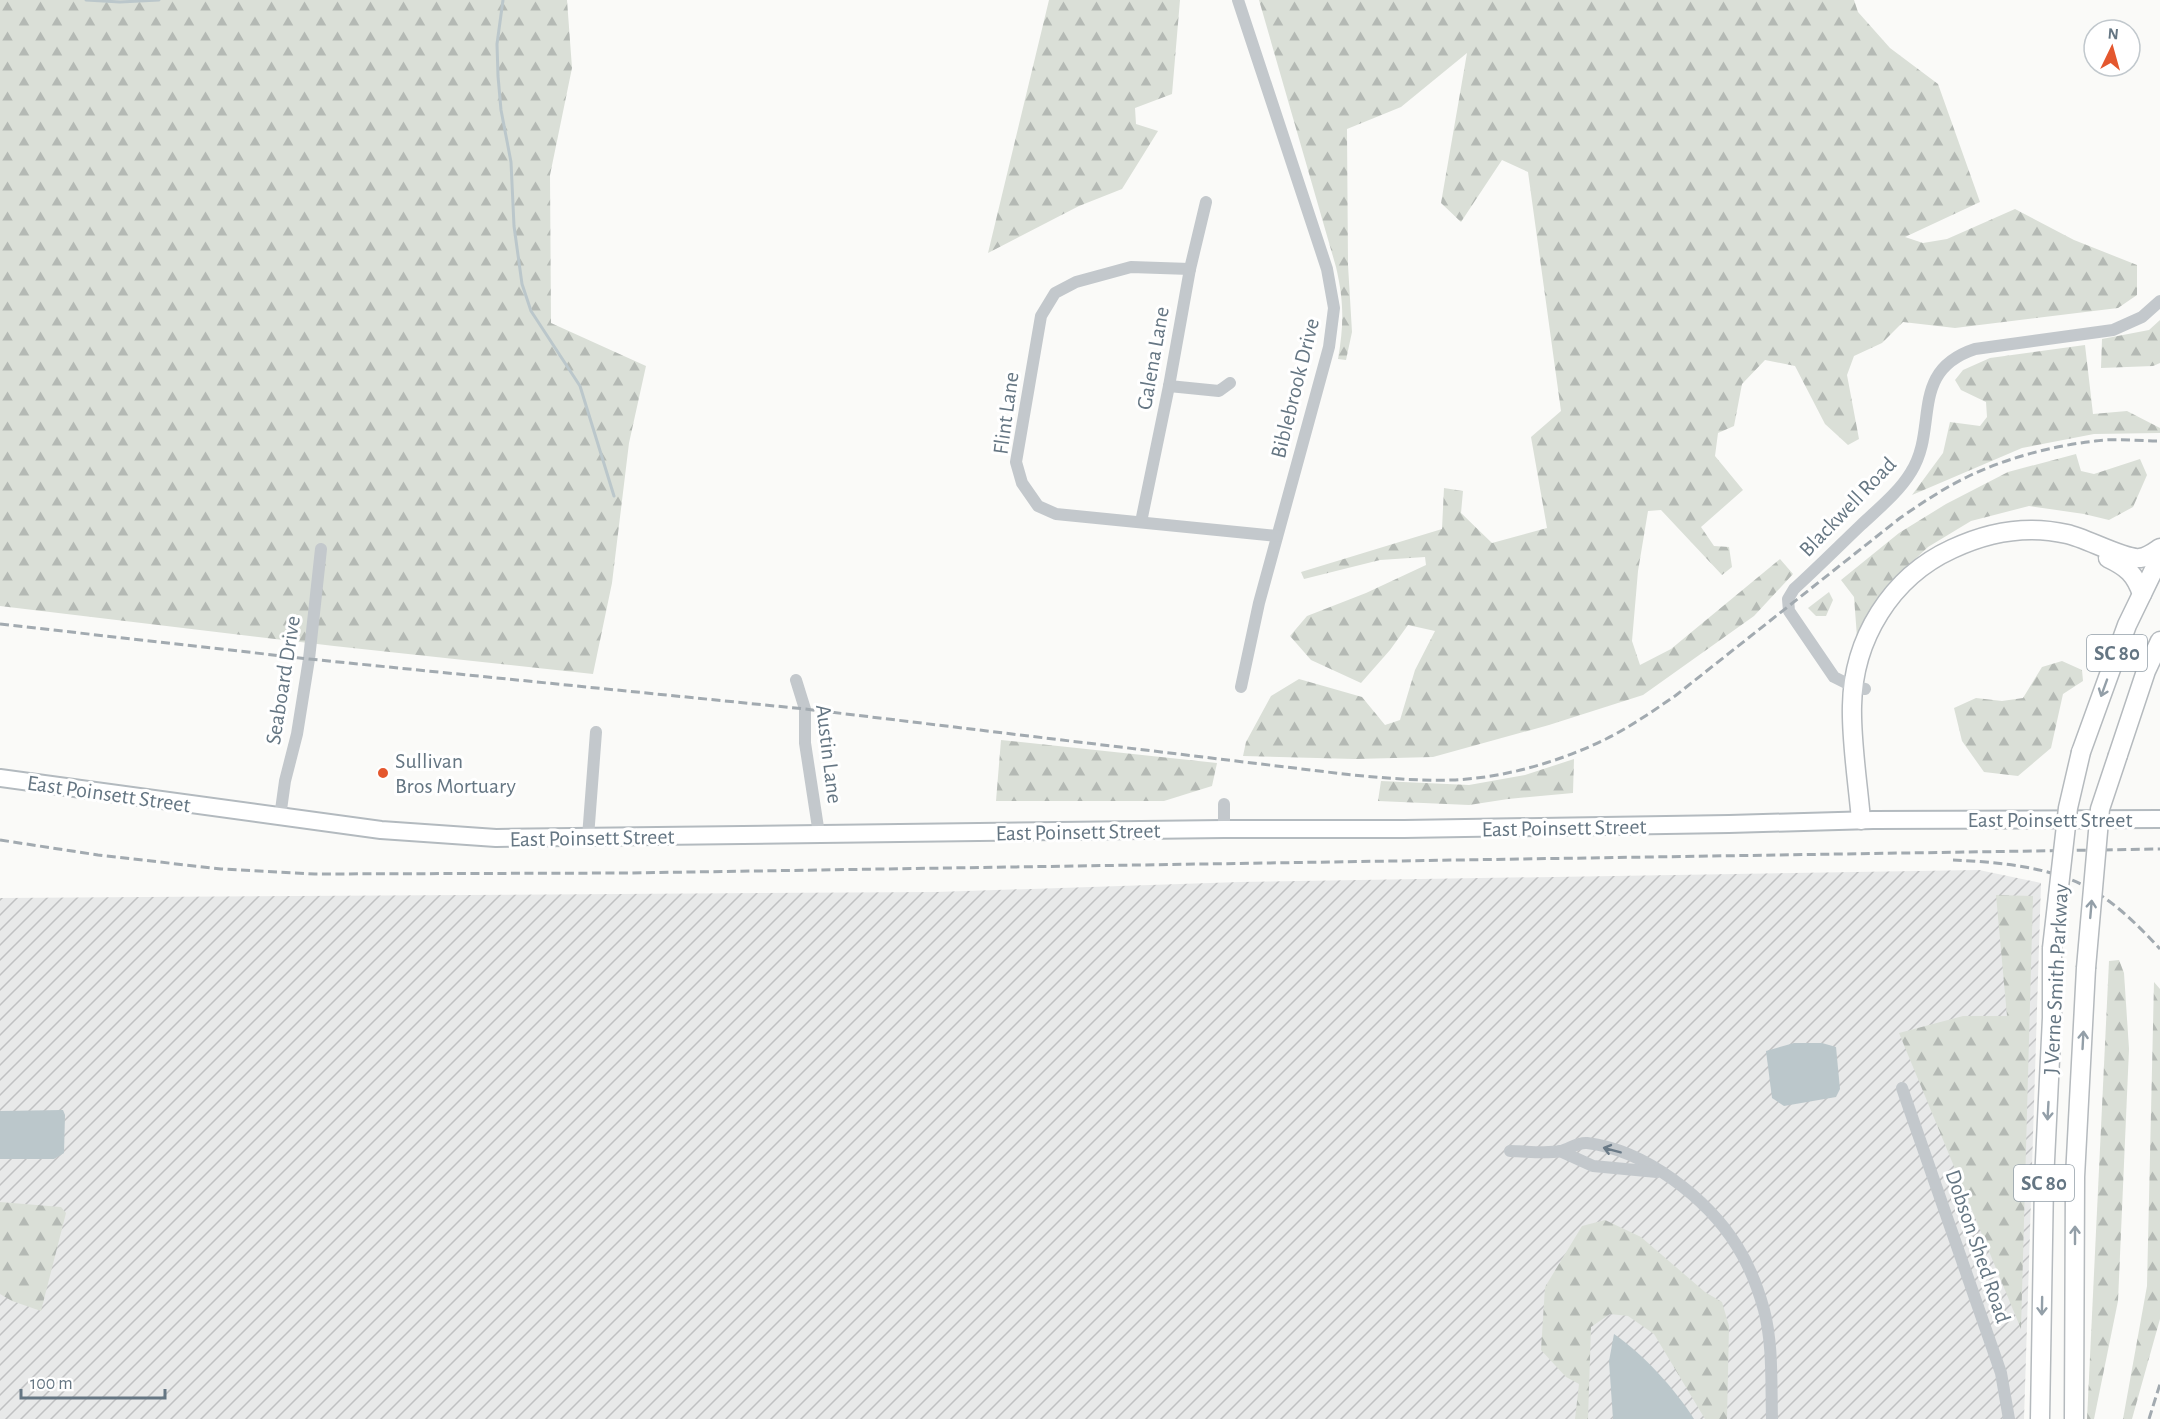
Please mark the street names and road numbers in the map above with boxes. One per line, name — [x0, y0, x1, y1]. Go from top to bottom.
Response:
street label: Galena Lane — [1133, 305, 1173, 412]
street label: Biblebrook Drive — [1267, 316, 1323, 460]
street label: Flint Lane — [989, 371, 1023, 456]
street label: Blackwell Road — [1795, 453, 1900, 561]
street label: Seaboard Drive — [262, 614, 304, 746]
road number: SC 80 — [2087, 635, 2147, 671]
street label: Austin Lane — [812, 703, 846, 805]
street label: East Poinsett Street — [26, 772, 192, 816]
street label: East Poinsett Street — [1968, 809, 2132, 831]
street label: East Poinsett Street — [1481, 816, 1647, 840]
street label: East Poinsett Street — [995, 820, 1161, 844]
street label: East Poinsett Street — [509, 826, 675, 850]
street label: J Verne Smith Parkway — [2040, 882, 2072, 1075]
road number: SC 80 — [2014, 1165, 2074, 1201]
street label: Dobson Shed Road — [1942, 1167, 2015, 1326]

